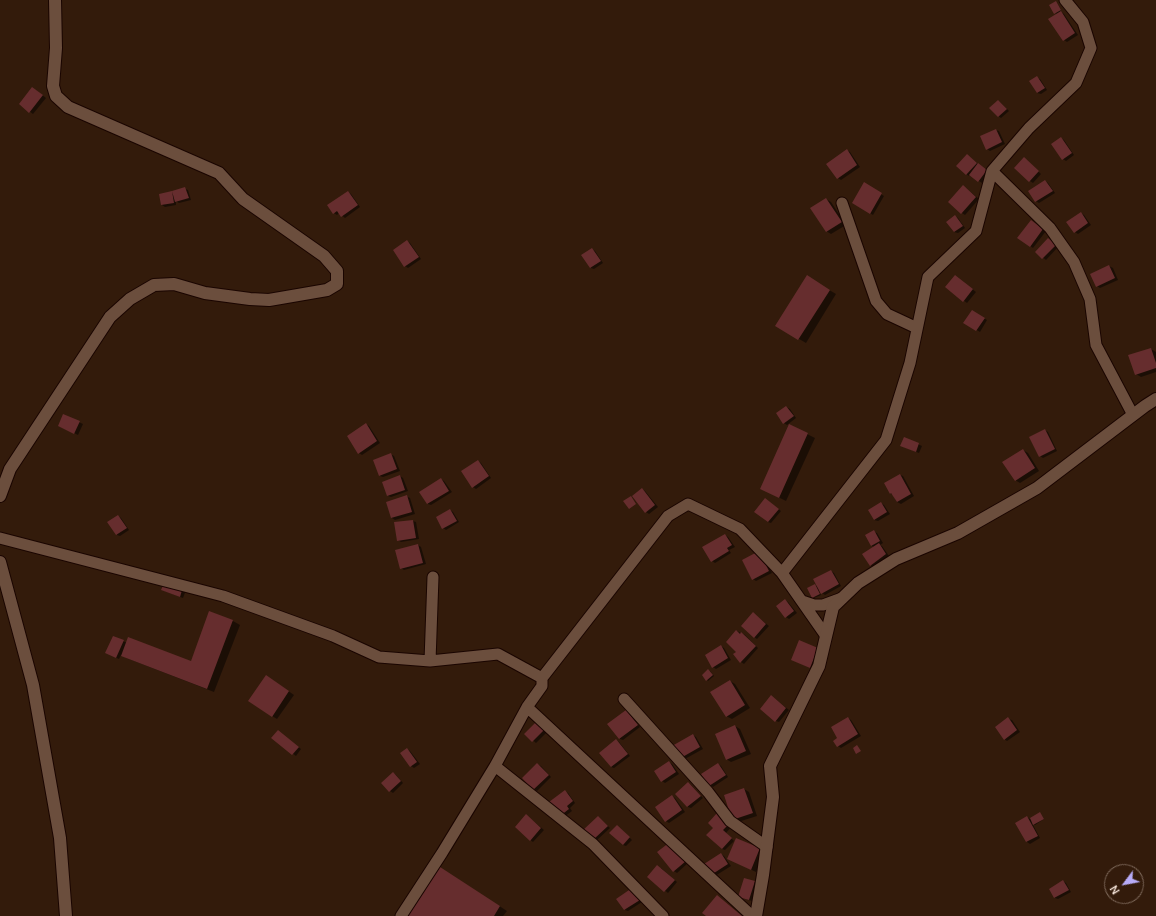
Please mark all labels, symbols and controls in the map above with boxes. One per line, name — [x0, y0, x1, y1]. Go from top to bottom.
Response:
north arrow — [1104, 864, 1144, 904]
text: N — [1106, 883, 1123, 897]

